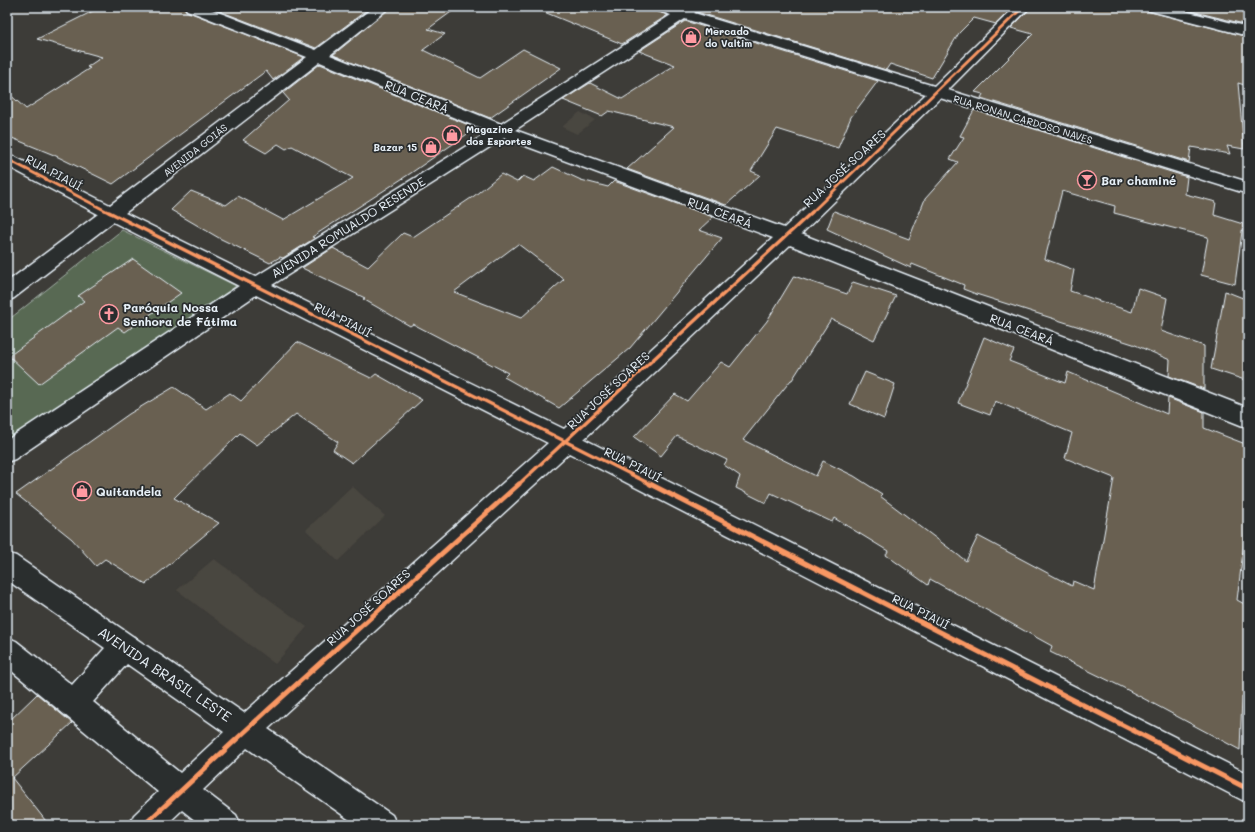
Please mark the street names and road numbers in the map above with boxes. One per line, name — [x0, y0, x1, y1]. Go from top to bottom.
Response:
street label: RUA CEARÁ — [383, 76, 451, 116]
street label: RUA RONAN CARDOSO NAVES — [952, 91, 1095, 147]
street label: AVENIDA GOIÁS — [160, 120, 230, 180]
street label: RUA JOSÉ SOARES — [799, 125, 889, 210]
street label: RUA PIAUÍ — [23, 150, 85, 194]
street label: AVENIDA ROMUALDO RESENDE — [268, 173, 428, 281]
street label: RUA CEARÁ — [686, 193, 754, 231]
street label: RUA PIAUÍ — [312, 298, 374, 340]
street label: RUA CEARÁ — [988, 309, 1056, 349]
street label: RUA JOSÉ SOARES — [563, 347, 653, 432]
street label: RUA PIAUÍ — [602, 443, 664, 485]
street label: RUA JOSÉ SOARES — [323, 565, 413, 649]
street label: RUA PIAUÍ — [890, 590, 952, 632]
street label: AVENIDA BRASIL LESTE — [95, 622, 235, 726]

